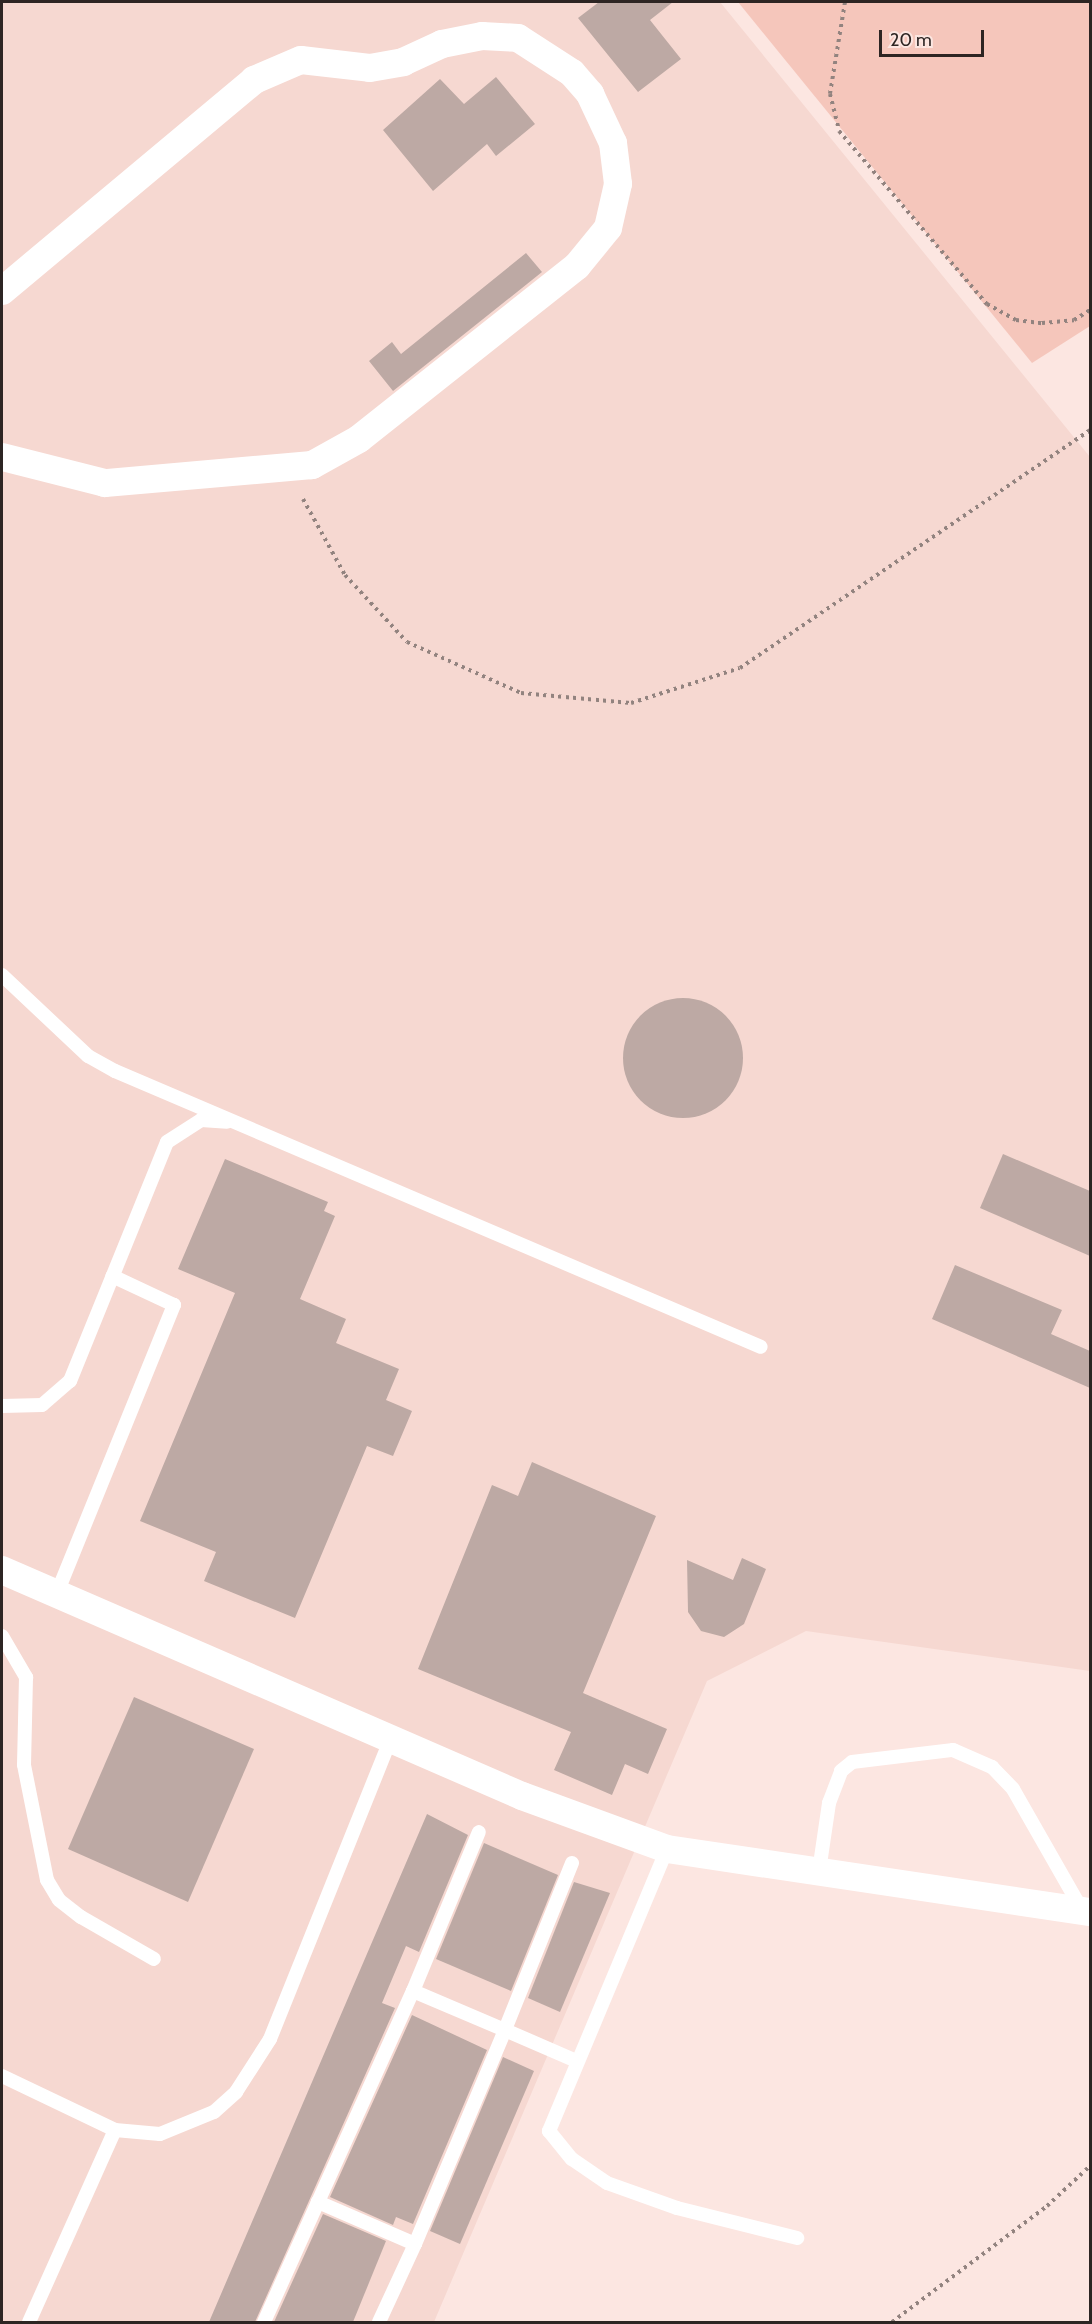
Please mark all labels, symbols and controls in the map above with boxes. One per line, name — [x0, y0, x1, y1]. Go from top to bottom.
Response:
scale bar — [882, 18, 987, 56]
text: 20 m — [890, 29, 932, 51]

